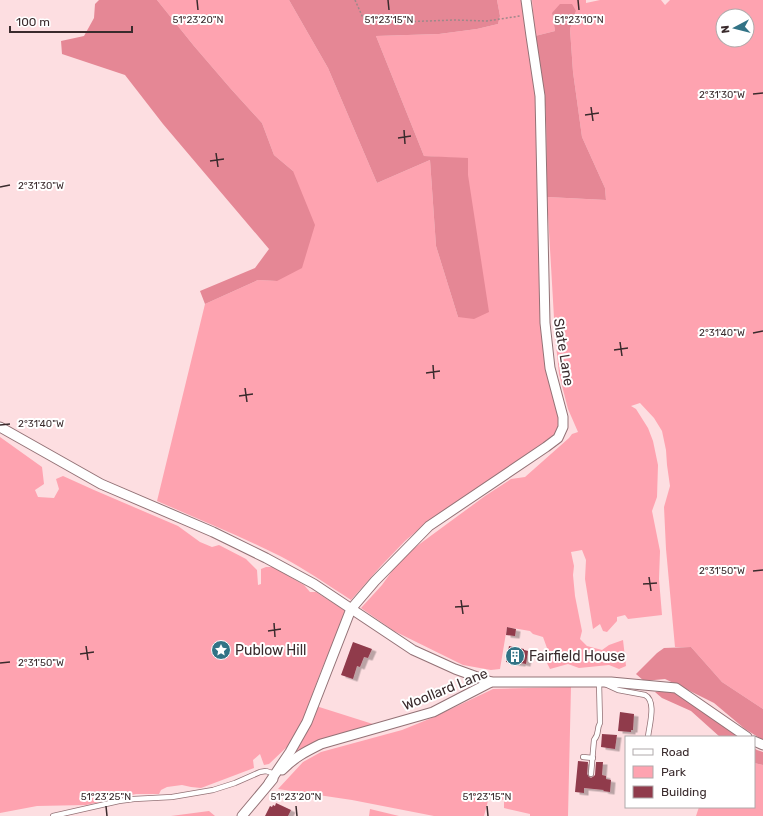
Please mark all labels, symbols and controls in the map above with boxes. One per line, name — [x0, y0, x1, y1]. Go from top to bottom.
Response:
scale bar — [10, 8, 132, 34]
north arrow — [715, 8, 755, 48]
text: 51°23'20"N — [173, 14, 224, 26]
text: 51°23'15"N — [365, 14, 414, 26]
text: 51°23'10"N — [554, 14, 604, 26]
text: 100 m — [16, 15, 50, 29]
text: N — [719, 24, 733, 34]
text: 2°31'30"W — [699, 89, 745, 101]
text: 2°31'30"W — [18, 180, 64, 192]
street label: Slate Lane — [550, 317, 577, 387]
text: 2°31'40"W — [699, 327, 745, 339]
text: 2°31'40"W — [18, 418, 64, 430]
text: 2°31'50"W — [699, 565, 745, 577]
place icon: Publow Hill — [210, 639, 232, 661]
place label: Publow Hill — [235, 642, 307, 659]
building icon: Fairfield House — [504, 645, 526, 667]
place label: Fairfield House — [529, 648, 625, 665]
text: 2°31'50"W — [18, 657, 64, 669]
street label: Woollard Lane — [400, 665, 490, 714]
legend — [625, 736, 755, 808]
text: Road — [661, 745, 689, 759]
text: Park — [661, 765, 687, 779]
text: Building — [661, 785, 707, 799]
text: 51°23'25"N — [81, 791, 131, 803]
text: 51°23'20"N — [271, 791, 322, 803]
text: 51°23'15"N — [463, 791, 512, 803]

